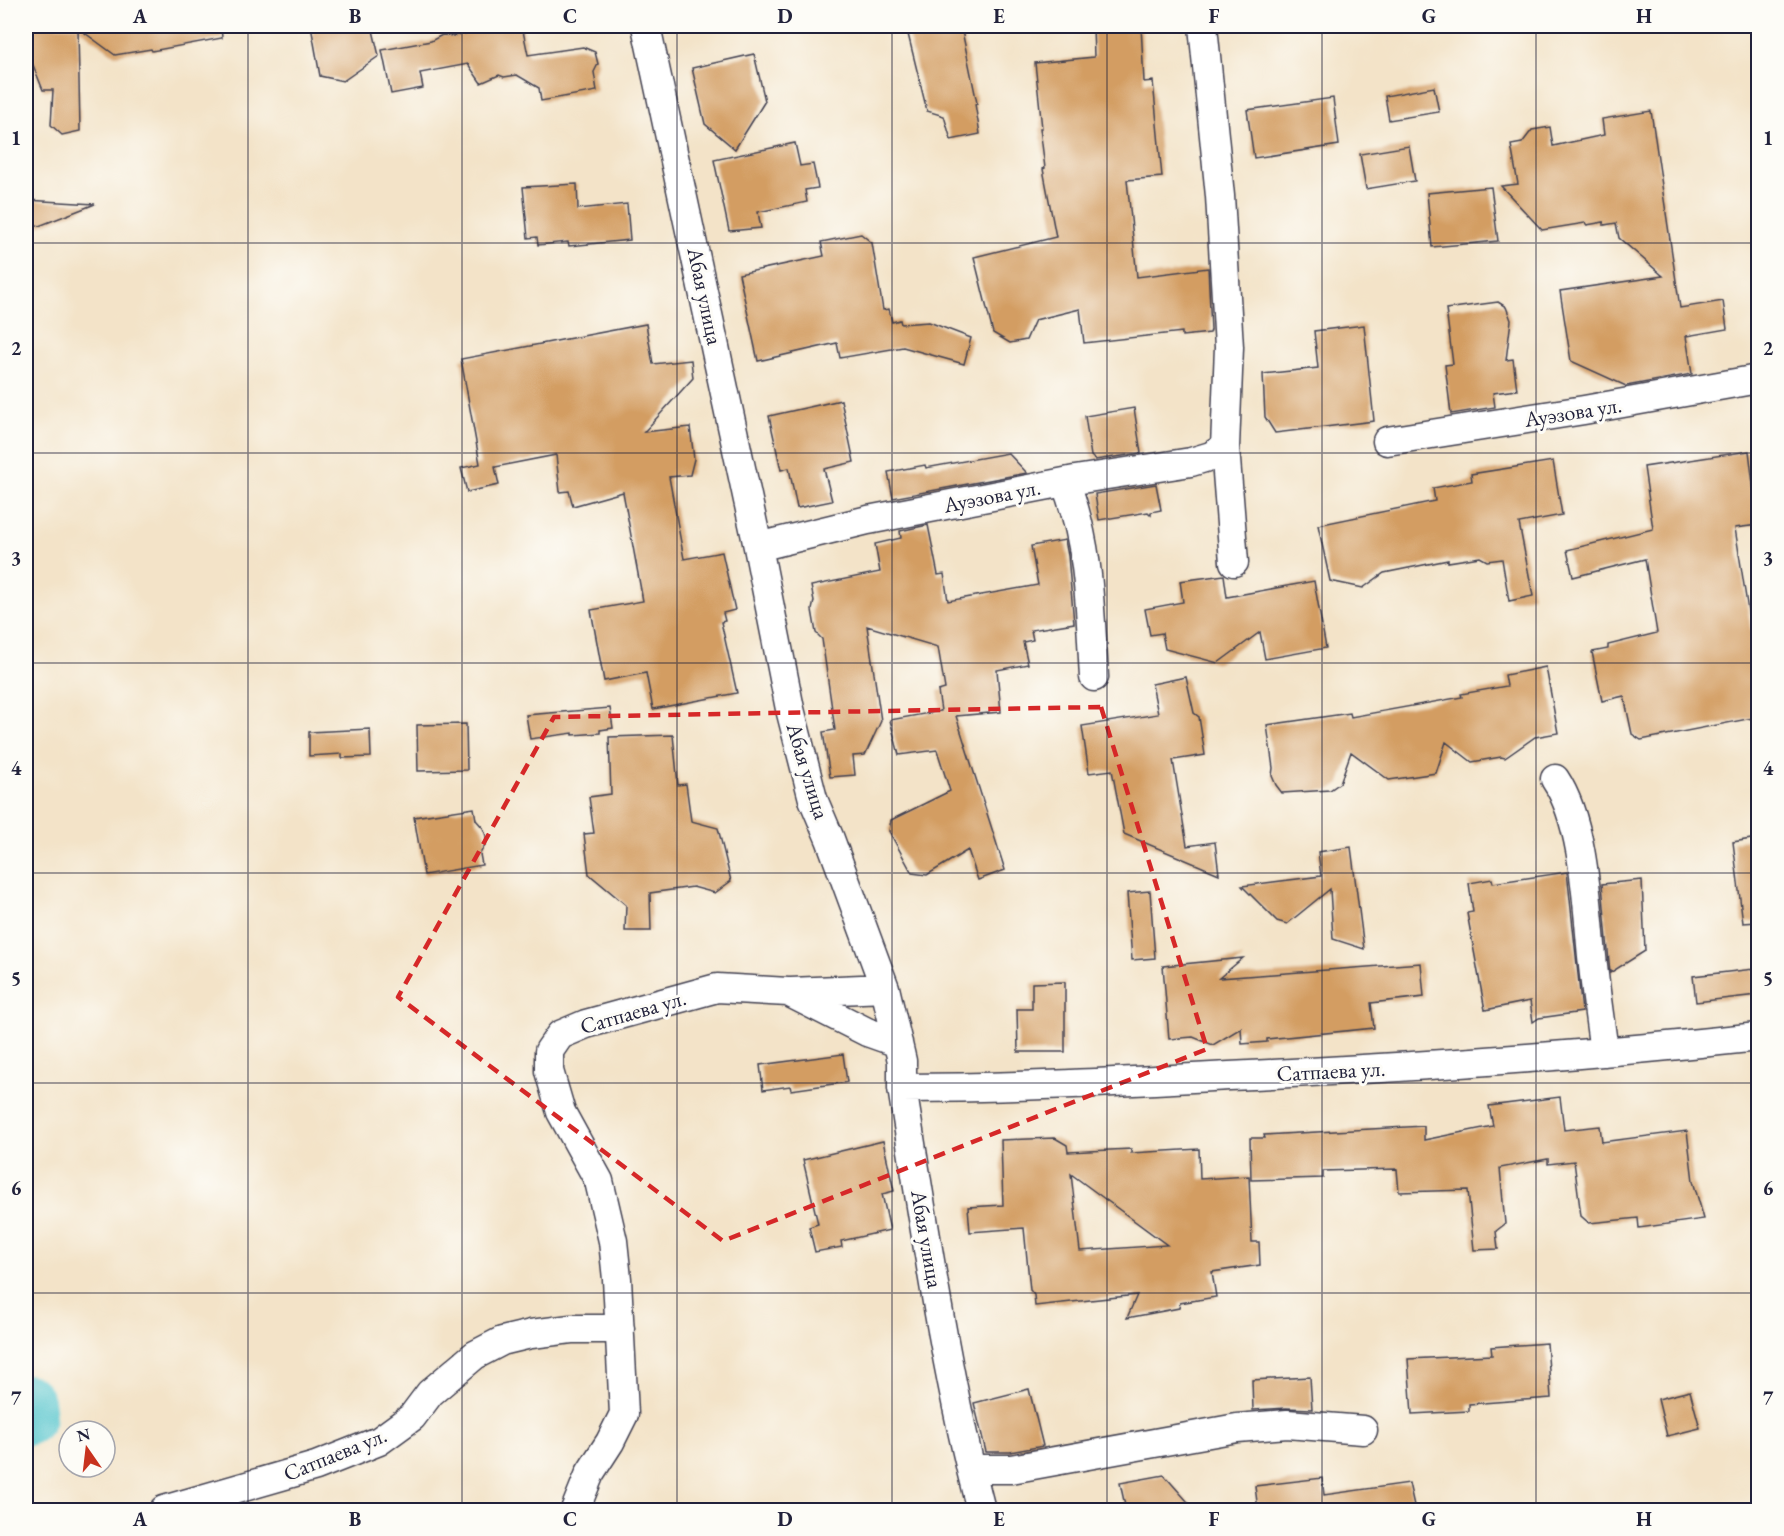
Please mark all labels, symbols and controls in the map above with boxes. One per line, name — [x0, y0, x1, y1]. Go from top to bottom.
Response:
text: A — [132, 3, 148, 29]
text: B — [349, 3, 361, 29]
text: C — [563, 3, 577, 29]
text: D — [777, 3, 793, 29]
text: E — [993, 3, 1005, 29]
text: F — [1209, 3, 1220, 29]
text: G — [1422, 3, 1436, 29]
text: H — [1636, 3, 1652, 29]
text: 1 — [11, 125, 21, 151]
text: 1 — [1763, 125, 1773, 151]
street label: Абая улица — [680, 244, 730, 348]
text: 2 — [11, 335, 22, 361]
text: 2 — [1763, 335, 1774, 361]
street label: Ауэзова ул. — [1521, 390, 1624, 434]
street label: Ауэзова ул. — [940, 472, 1043, 520]
text: 3 — [11, 545, 21, 571]
text: 3 — [1763, 545, 1773, 571]
street label: Абая улица — [779, 718, 836, 823]
text: 4 — [11, 755, 22, 781]
text: 4 — [1763, 755, 1774, 781]
text: 5 — [11, 965, 21, 991]
text: 5 — [1763, 965, 1773, 991]
street label: Сатпаева ул. — [577, 983, 689, 1041]
street label: Сатпаева ул. — [1276, 1054, 1386, 1088]
text: 6 — [11, 1175, 22, 1201]
text: 6 — [1763, 1175, 1774, 1201]
street label: Абая улица — [904, 1187, 950, 1290]
text: 7 — [11, 1385, 22, 1411]
text: 7 — [1763, 1385, 1774, 1411]
north arrow — [57, 1419, 117, 1479]
street label: Сатпаева ул. — [279, 1420, 391, 1488]
text: N — [75, 1423, 92, 1447]
text: A — [132, 1506, 148, 1532]
text: B — [349, 1506, 361, 1532]
text: C — [563, 1506, 577, 1532]
text: D — [777, 1506, 793, 1532]
text: E — [993, 1506, 1005, 1532]
text: F — [1209, 1506, 1220, 1532]
text: G — [1422, 1506, 1436, 1532]
text: H — [1636, 1506, 1652, 1532]

